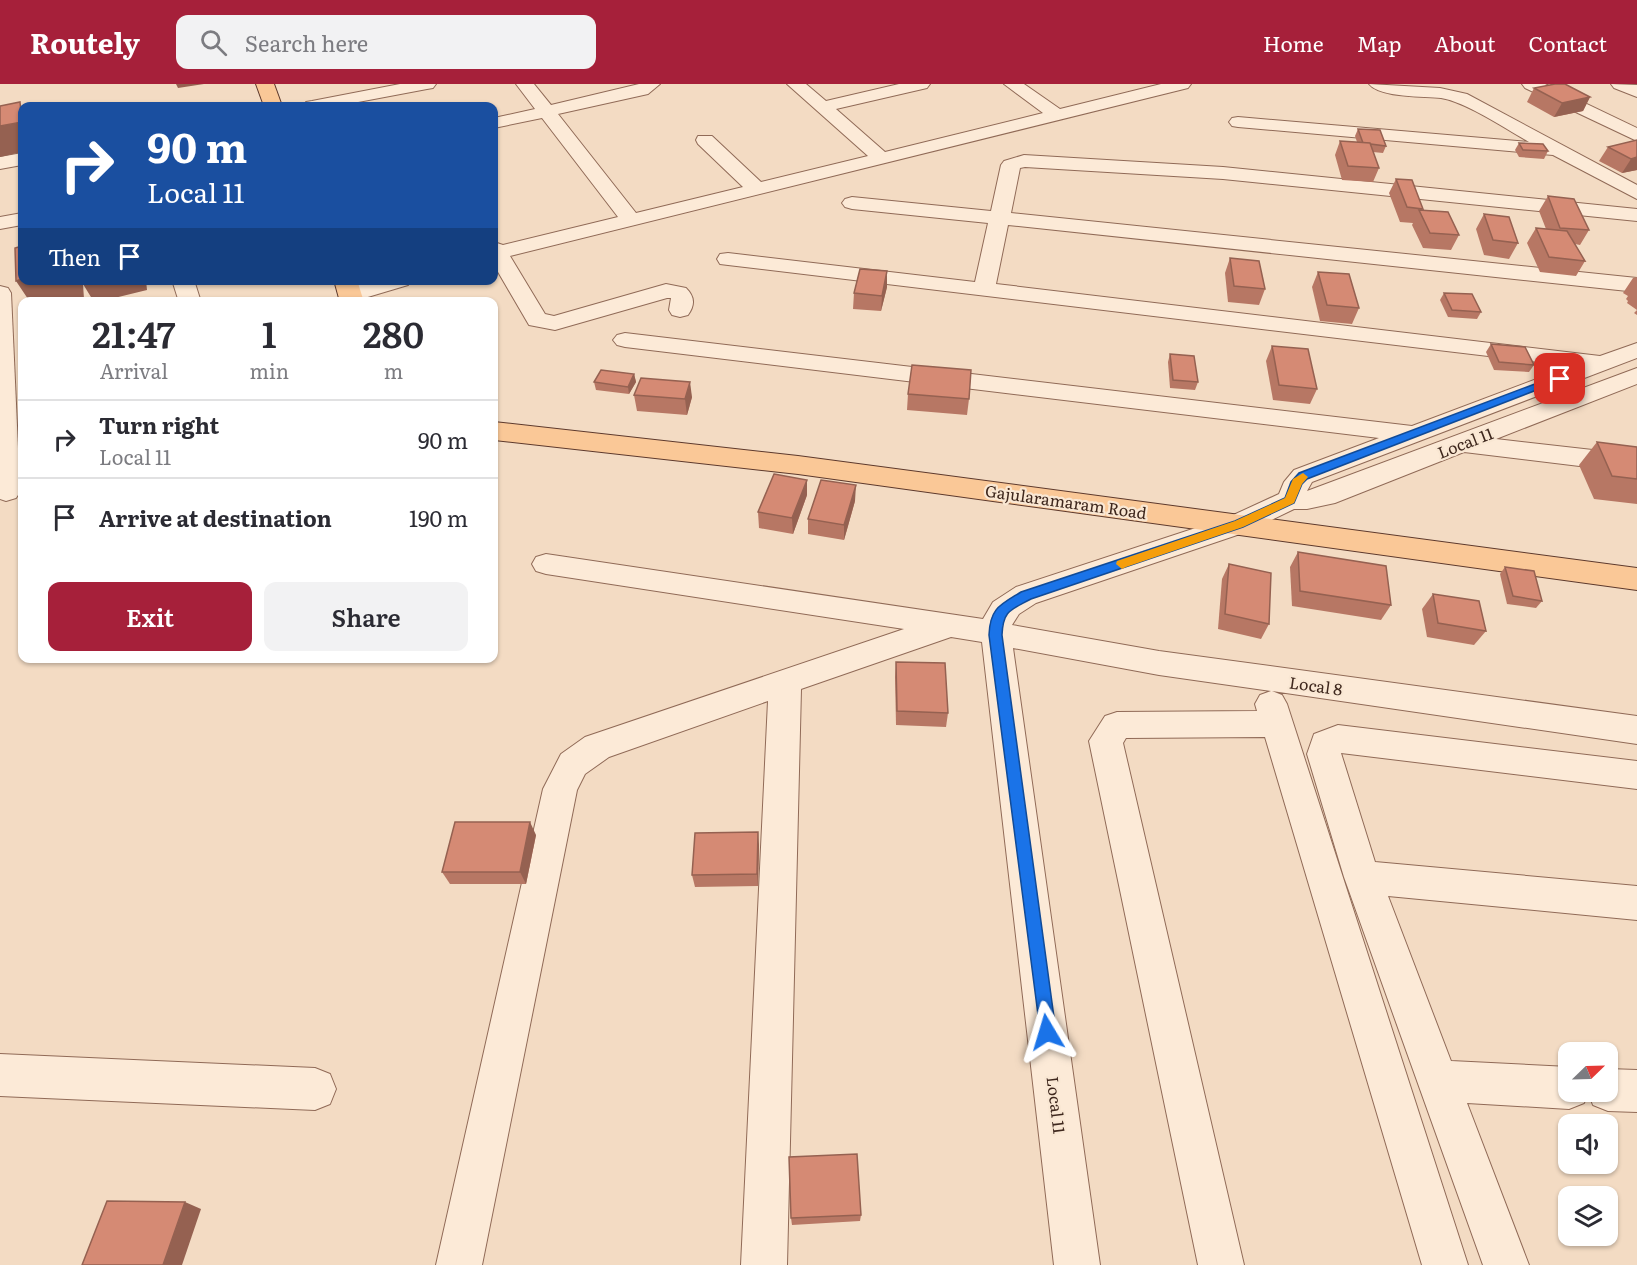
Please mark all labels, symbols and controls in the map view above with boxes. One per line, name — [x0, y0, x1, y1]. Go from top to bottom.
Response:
search box — [176, 15, 596, 69]
text: Routely — [30, 21, 140, 63]
icon: search — [197, 26, 230, 59]
text: Search here — [245, 26, 368, 59]
text: Home — [1263, 27, 1324, 58]
text: Map — [1357, 27, 1401, 58]
text: About — [1434, 27, 1496, 58]
text: Contact — [1529, 27, 1607, 58]
text: 90 m — [147, 114, 247, 176]
icon: right — [48, 126, 126, 204]
text: Local 11 — [147, 171, 244, 211]
text: Then — [48, 240, 101, 273]
icon: arrive — [113, 240, 146, 273]
text: 21:47 — [92, 306, 176, 359]
text: 1 — [262, 306, 277, 359]
text: 280 — [363, 306, 424, 359]
pin — [1534, 353, 1585, 404]
text: Arrival — [100, 355, 168, 385]
text: min — [250, 355, 289, 385]
text: m — [384, 355, 403, 385]
icon: arrive — [1543, 362, 1576, 395]
text: Turn right — [99, 408, 219, 441]
street label: Local 11 — [1434, 420, 1497, 464]
icon: right — [48, 423, 81, 456]
text: 90 m — [418, 423, 468, 456]
text: Local 11 — [99, 441, 171, 471]
street label: Gajularamaram Road — [984, 478, 1148, 524]
icon: arrive — [48, 501, 81, 534]
text: Arrive at destination — [99, 501, 332, 534]
text: 190 m — [409, 501, 468, 534]
button: Exit — [48, 582, 252, 651]
button: Share — [264, 582, 468, 651]
street label: Local 8 — [1288, 669, 1344, 701]
position arrow — [1015, 1000, 1079, 1064]
north arrow — [1558, 1042, 1618, 1102]
map controls — [1558, 1042, 1618, 1246]
street label: Local 11 — [1042, 1075, 1072, 1136]
button: sound — [1558, 1114, 1618, 1174]
button: layers — [1558, 1186, 1618, 1246]

